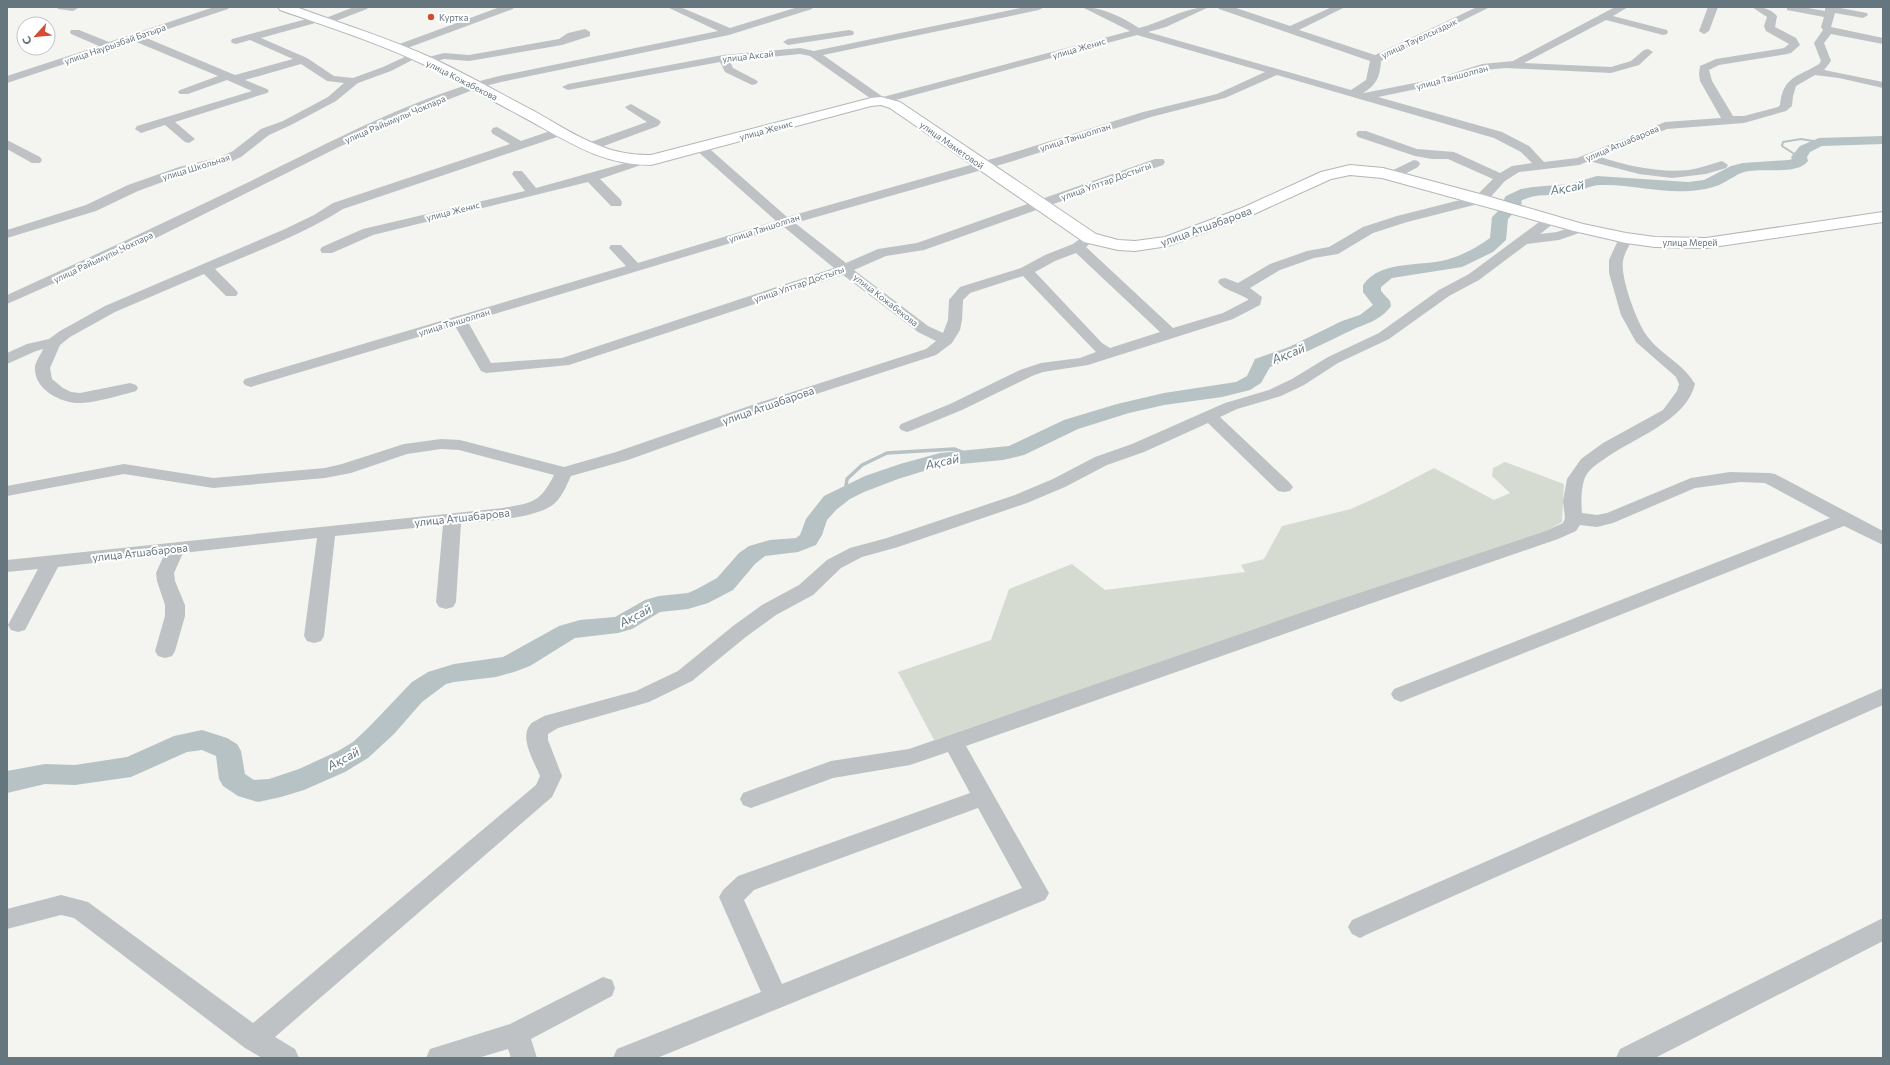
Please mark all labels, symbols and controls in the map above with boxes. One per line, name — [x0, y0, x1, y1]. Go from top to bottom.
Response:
marker: Куртка — [426, 12, 436, 22]
place label: Куртка — [439, 12, 469, 23]
north arrow — [16, 16, 56, 56]
street label: улица Тауелсыздык — [1379, 16, 1459, 60]
street label: улица Наурызбай Батыра — [63, 21, 167, 67]
text: С — [19, 34, 34, 47]
street label: улица Женис — [1051, 35, 1107, 61]
street label: улица Аксай — [722, 48, 774, 64]
street label: улица Кожабекова — [424, 57, 500, 103]
street label: улица Таншолпан — [1415, 62, 1489, 92]
street label: улица Райымулы Чокпара — [343, 93, 447, 145]
street label: улица Женис — [738, 117, 794, 142]
street label: улица Маметовой — [918, 119, 986, 171]
street label: улица Таншолпан — [1038, 120, 1112, 154]
street label: улица Атшабарова — [1584, 122, 1661, 163]
street label: улица Школьная — [161, 151, 231, 182]
street label: улица Улттар Достыгы — [1059, 160, 1153, 202]
water label: Ақсай — [1548, 177, 1585, 197]
street label: улица Женис — [425, 199, 481, 223]
street label: улица Атшабарова — [1159, 203, 1253, 249]
street label: улица Таншолпан — [727, 211, 801, 245]
street label: улица Райымулы Чокпара — [52, 229, 155, 285]
street label: улица Мерей — [1663, 237, 1717, 248]
street label: улица Улттар Достыгы — [752, 263, 846, 305]
street label: улица Кожабекова — [852, 271, 921, 329]
street label: улица Таншолпан — [417, 306, 491, 338]
water label: Ақсай — [1269, 340, 1306, 366]
street label: улица Атшабарова — [720, 383, 816, 427]
water label: Ақсай — [923, 451, 960, 472]
street label: улица Атшабарова — [413, 506, 511, 528]
street label: улица Атшабарова — [91, 541, 189, 563]
water label: Ақсай — [616, 601, 653, 629]
water label: Ақсай — [324, 744, 361, 773]

